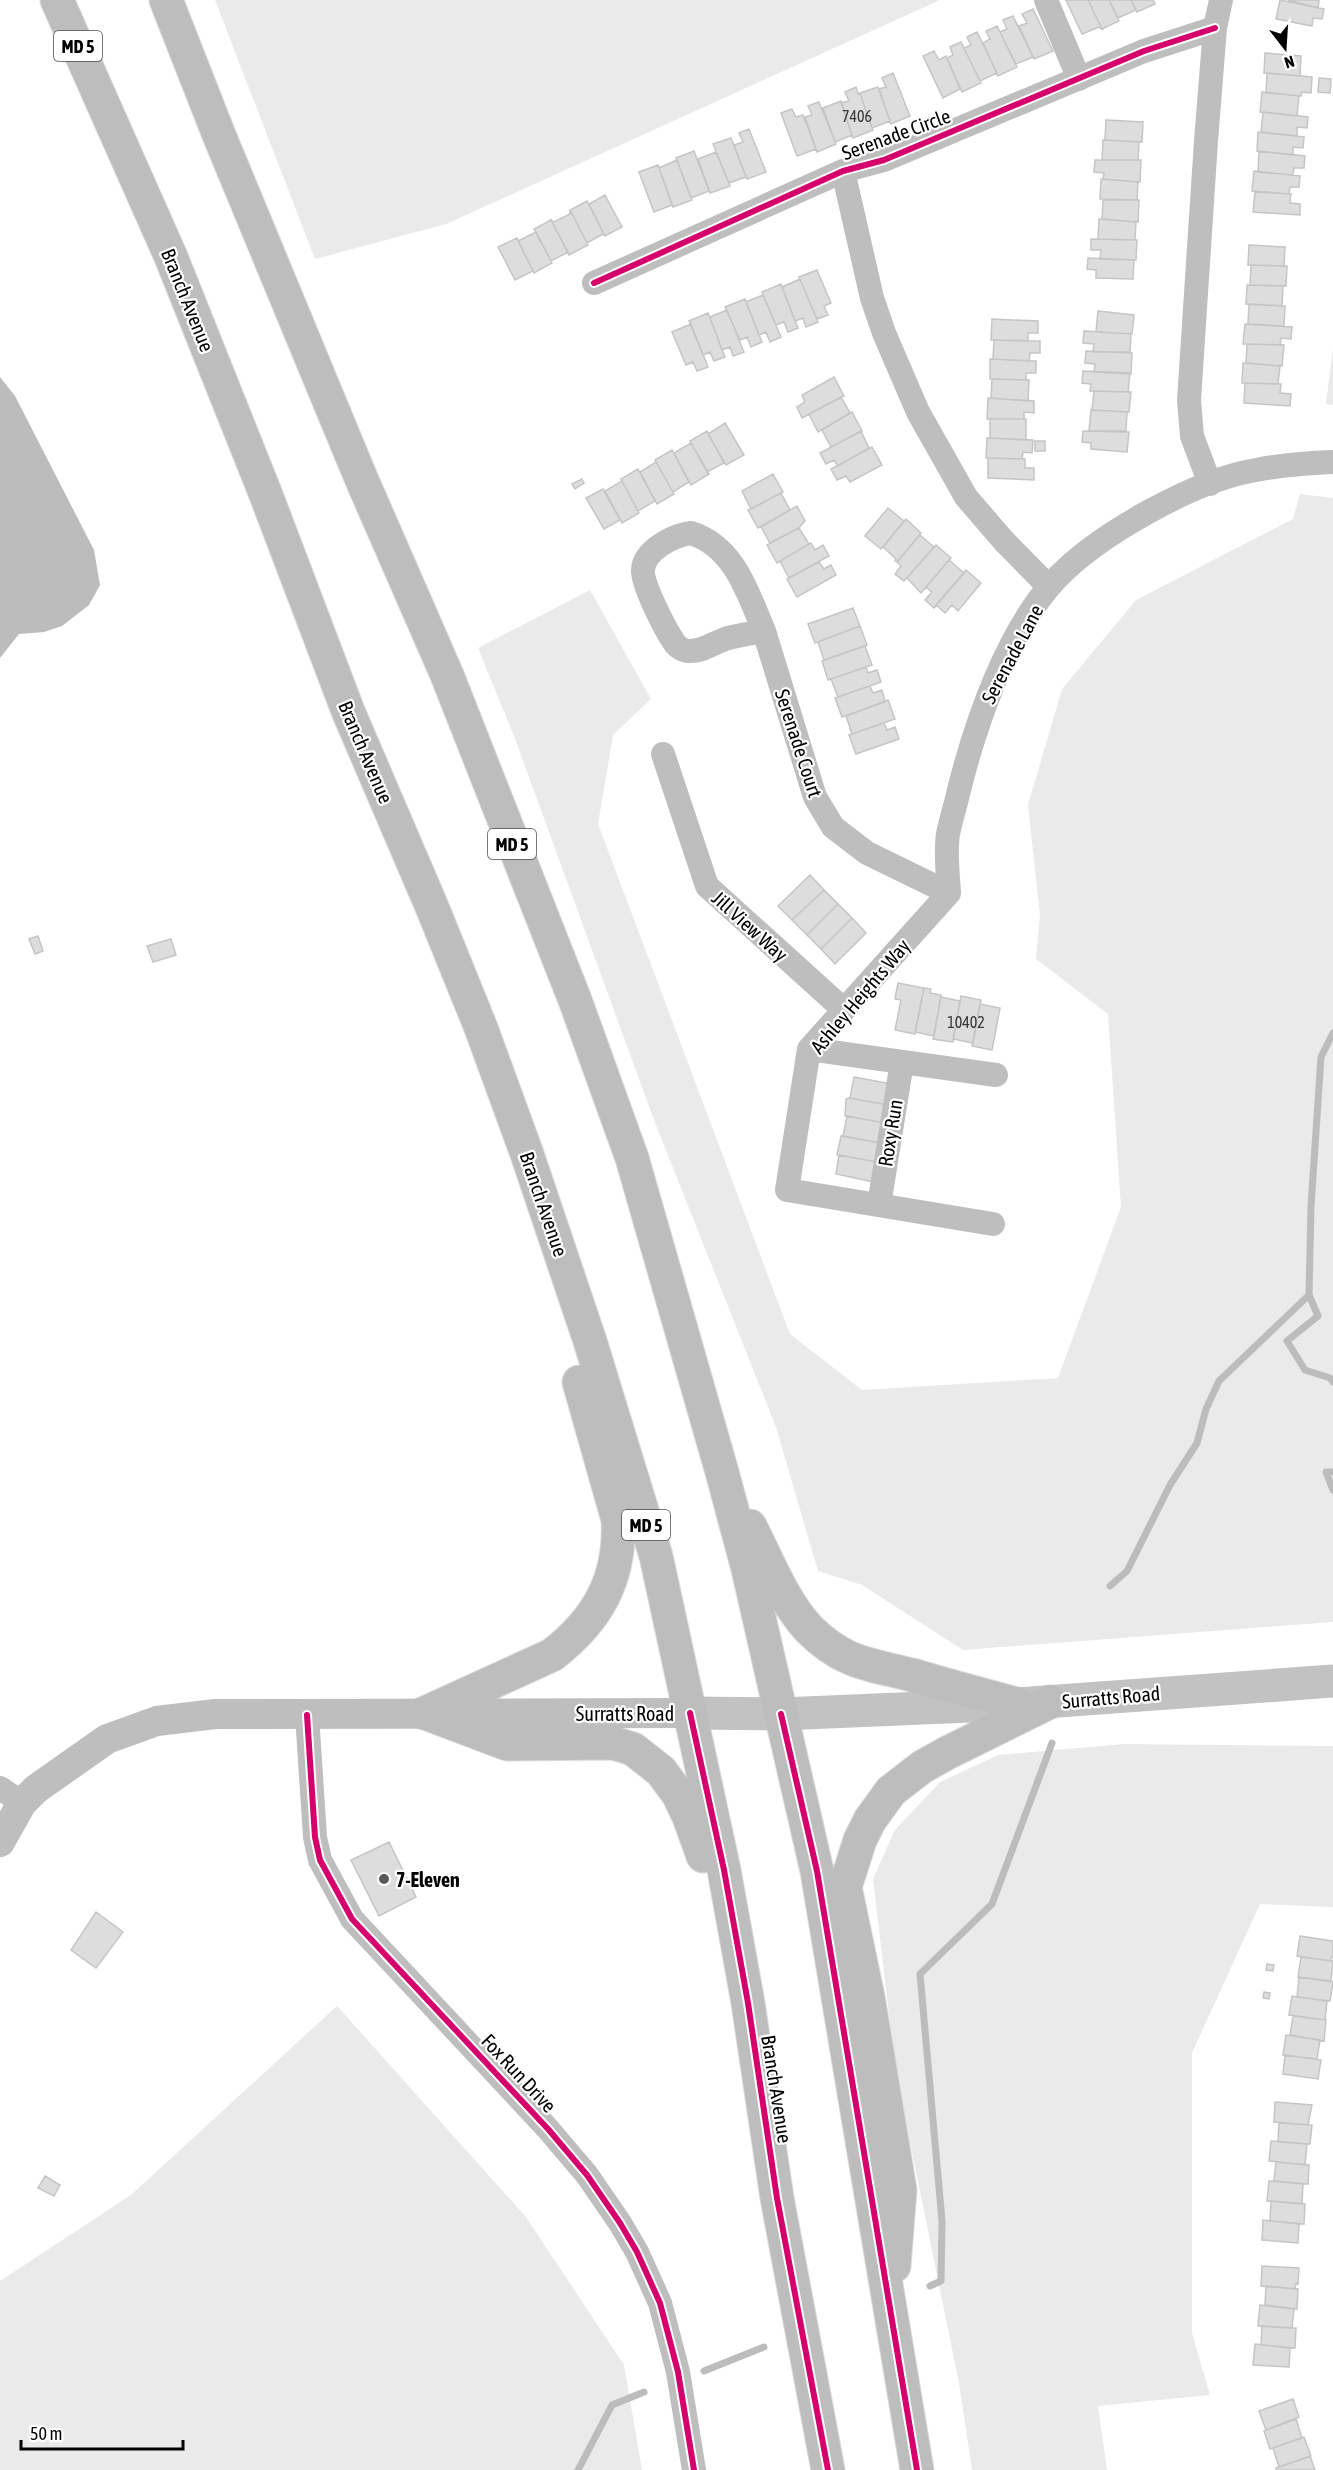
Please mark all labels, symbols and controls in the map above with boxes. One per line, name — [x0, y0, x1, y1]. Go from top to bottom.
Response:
north arrow — [1255, 18, 1315, 78]
road number: MD 5 — [54, 31, 102, 61]
text: N — [1282, 52, 1297, 72]
street label: Serenade Circle — [839, 104, 953, 164]
house number: 7406 — [842, 107, 872, 125]
street label: Branch Avenue — [157, 245, 219, 355]
street label: Serenade Lane — [976, 601, 1048, 707]
street label: Serenade Court — [771, 686, 827, 800]
street label: Branch Avenue — [334, 697, 398, 807]
road number: MD 5 — [488, 829, 536, 859]
street label: Jill View Way — [707, 886, 793, 966]
street label: Ashley Heights Way — [806, 934, 914, 1058]
house number: 10402 — [947, 1013, 985, 1031]
street label: Roxy Run — [873, 1098, 907, 1168]
street label: Branch Avenue — [515, 1149, 573, 1259]
road number: MD 5 — [622, 1510, 670, 1540]
street label: Surratts Road — [1061, 1681, 1161, 1713]
street label: Surratts Road — [576, 1702, 674, 1725]
place label: 7-Eleven — [396, 1868, 460, 1891]
marker: 7-Eleven — [377, 1872, 391, 1886]
street label: Fox Run Drive — [477, 2029, 561, 2117]
street label: Branch Avenue — [757, 2033, 797, 2145]
scale bar — [21, 2413, 183, 2451]
text: 50 m — [30, 2423, 62, 2444]

